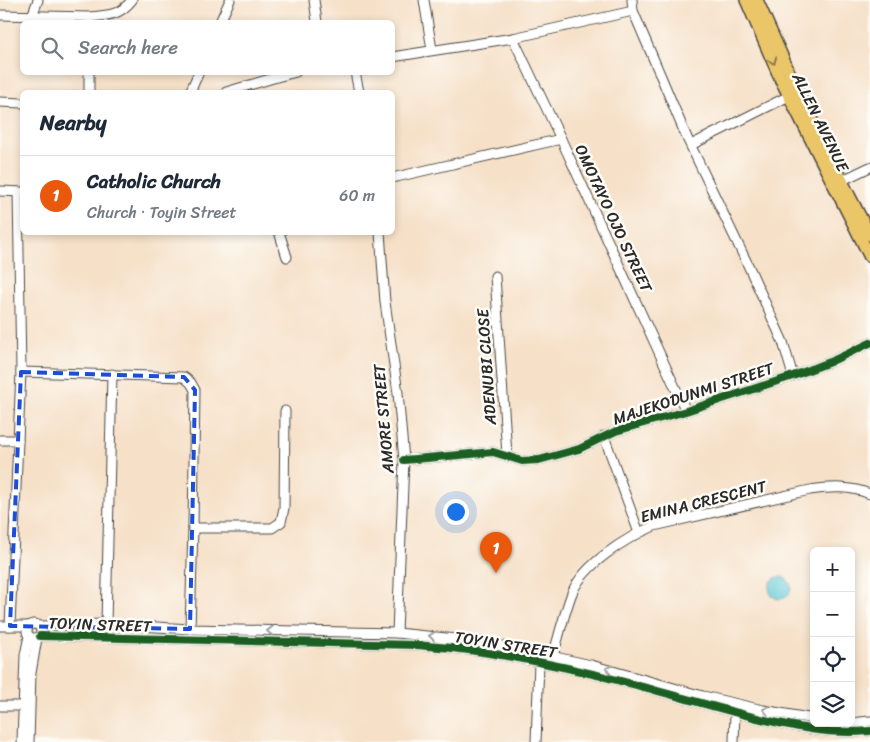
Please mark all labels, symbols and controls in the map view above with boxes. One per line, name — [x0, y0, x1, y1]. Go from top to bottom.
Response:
search box — [20, 20, 395, 75]
text: Search here — [78, 31, 178, 64]
icon: search — [38, 34, 66, 62]
one-way arrow — [766, 56, 777, 65]
street label: ALLEN AVENUE — [783, 67, 858, 178]
text: Nearby — [40, 104, 106, 142]
street label: OMOTAYO OJO STREET — [566, 139, 661, 298]
text: Catholic Church — [87, 165, 221, 198]
text: 1 — [53, 181, 59, 210]
text: 60 m — [339, 181, 375, 210]
text: Church · Toyin Street — [87, 198, 237, 227]
street label: ADENUBI CLOSE — [468, 307, 505, 427]
street label: MAJEKODUNMI STREET — [609, 353, 779, 433]
street label: AMORE STREET — [364, 362, 403, 476]
street label: EMINA CRESCENT — [637, 471, 771, 531]
your location — [443, 499, 469, 525]
pin: 1 — [480, 532, 512, 573]
map controls — [810, 547, 855, 727]
button: + — [810, 547, 855, 592]
button: − — [810, 592, 855, 637]
street label: TOYIN STREET — [48, 608, 153, 641]
street label: TOYIN STREET — [453, 622, 560, 667]
one-way arrow — [265, 626, 273, 636]
one-way arrow — [428, 631, 436, 642]
button: locate — [810, 637, 855, 682]
one-way arrow — [605, 665, 613, 675]
button: layers — [810, 682, 855, 727]
one-way arrow — [761, 705, 770, 716]

